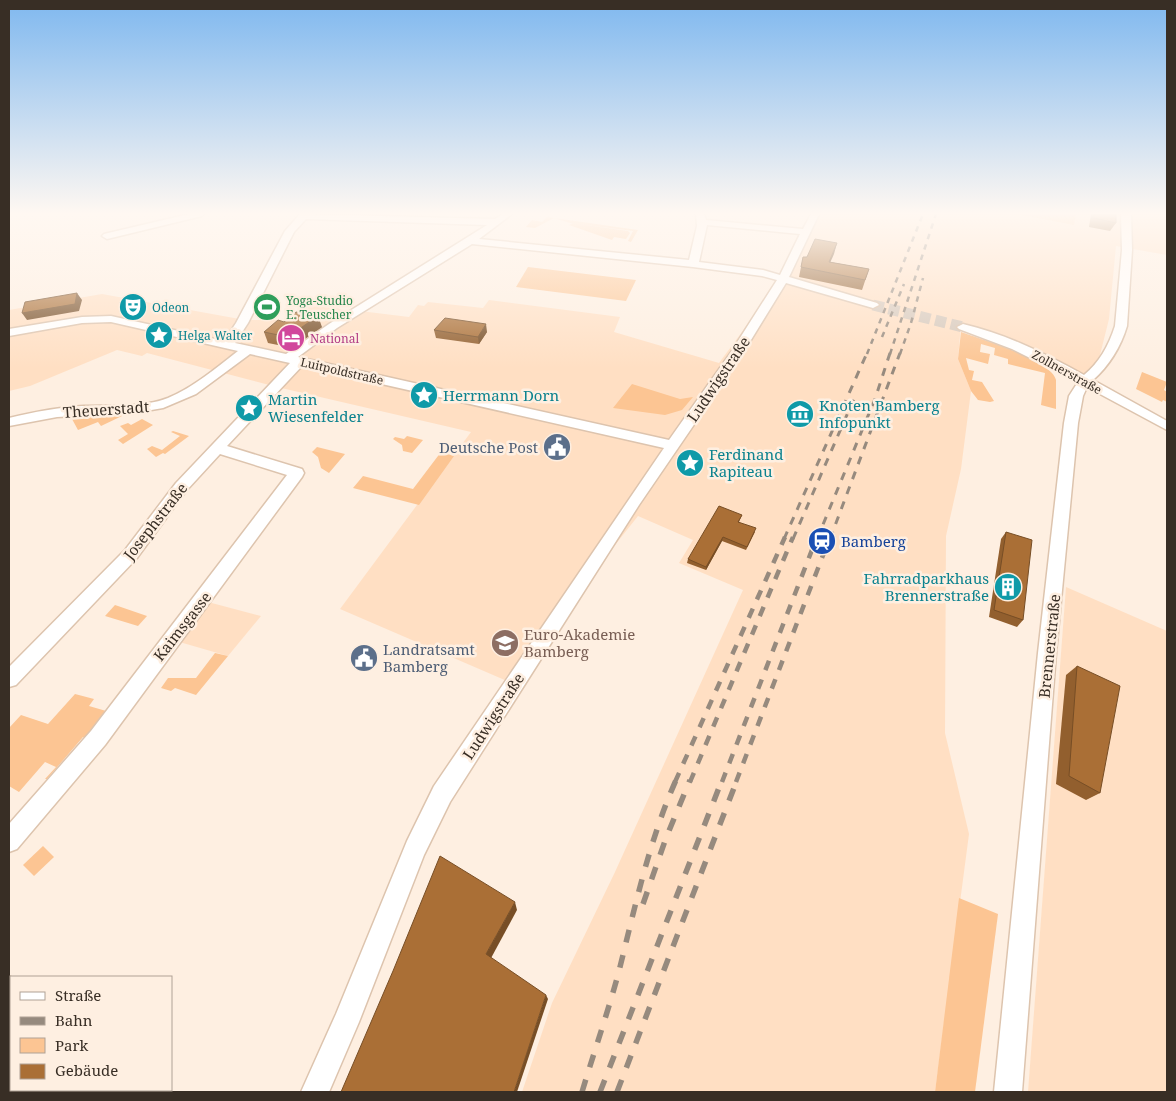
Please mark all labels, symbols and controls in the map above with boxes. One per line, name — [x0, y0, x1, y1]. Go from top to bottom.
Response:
theatre icon: Odeon — [118, 292, 148, 322]
sports icon: Yoga-Studio E. Teuscher — [252, 292, 282, 322]
place label: Yoga-Studio E. Teuscher — [285, 292, 353, 323]
place label: Odeon — [152, 299, 190, 316]
place icon: Helga Walter — [144, 320, 174, 350]
hotel icon: National — [276, 323, 306, 353]
place label: Helga Walter — [178, 327, 253, 344]
place label: National — [310, 330, 359, 347]
street label: Ludwigstraße — [682, 332, 754, 426]
street label: Zollnerstraße — [1029, 346, 1105, 398]
street label: Luitpoldstraße — [299, 353, 385, 389]
place icon: Herrmann Dorn — [409, 380, 439, 410]
place label: Herrmann Dorn — [443, 385, 560, 405]
place label: Martin Wiesenfelder — [268, 389, 364, 426]
place icon: Martin Wiesenfelder — [234, 393, 264, 423]
place label: Knoten Bamberg Infopunkt — [819, 395, 940, 432]
street label: Theuerstadt — [62, 396, 150, 422]
museum icon: Knoten Bamberg Infopunkt — [785, 399, 815, 429]
public building icon: Deutsche Post — [542, 432, 572, 462]
place label: Deutsche Post — [439, 437, 538, 457]
place label: Ferdinand Rapiteau — [709, 444, 783, 481]
place icon: Ferdinand Rapiteau — [675, 448, 705, 478]
street label: Josephstraße — [118, 478, 191, 564]
station icon: Bamberg — [807, 526, 837, 556]
place label: Bamberg — [841, 531, 906, 551]
place label: Fahrradparkhaus Brennerstraße — [864, 568, 989, 605]
building icon: Fahrradparkhaus Brennerstraße — [993, 572, 1023, 602]
street label: Kaimsgasse — [149, 587, 215, 665]
street label: Brennerstraße — [1034, 593, 1064, 699]
place label: Euro-Akademie Bamberg — [524, 624, 635, 661]
school or university icon: Euro-Akademie Bamberg — [490, 628, 520, 658]
place label: Landratsamt Bamberg — [383, 639, 475, 676]
public building icon: Landratsamt Bamberg — [349, 643, 379, 673]
street label: Ludwigstraße — [458, 669, 528, 763]
legend — [10, 976, 172, 1091]
text: Straße — [55, 985, 101, 1005]
text: Bahn — [55, 1010, 93, 1030]
text: Park — [55, 1035, 89, 1055]
text: Gebäude — [55, 1060, 118, 1080]

